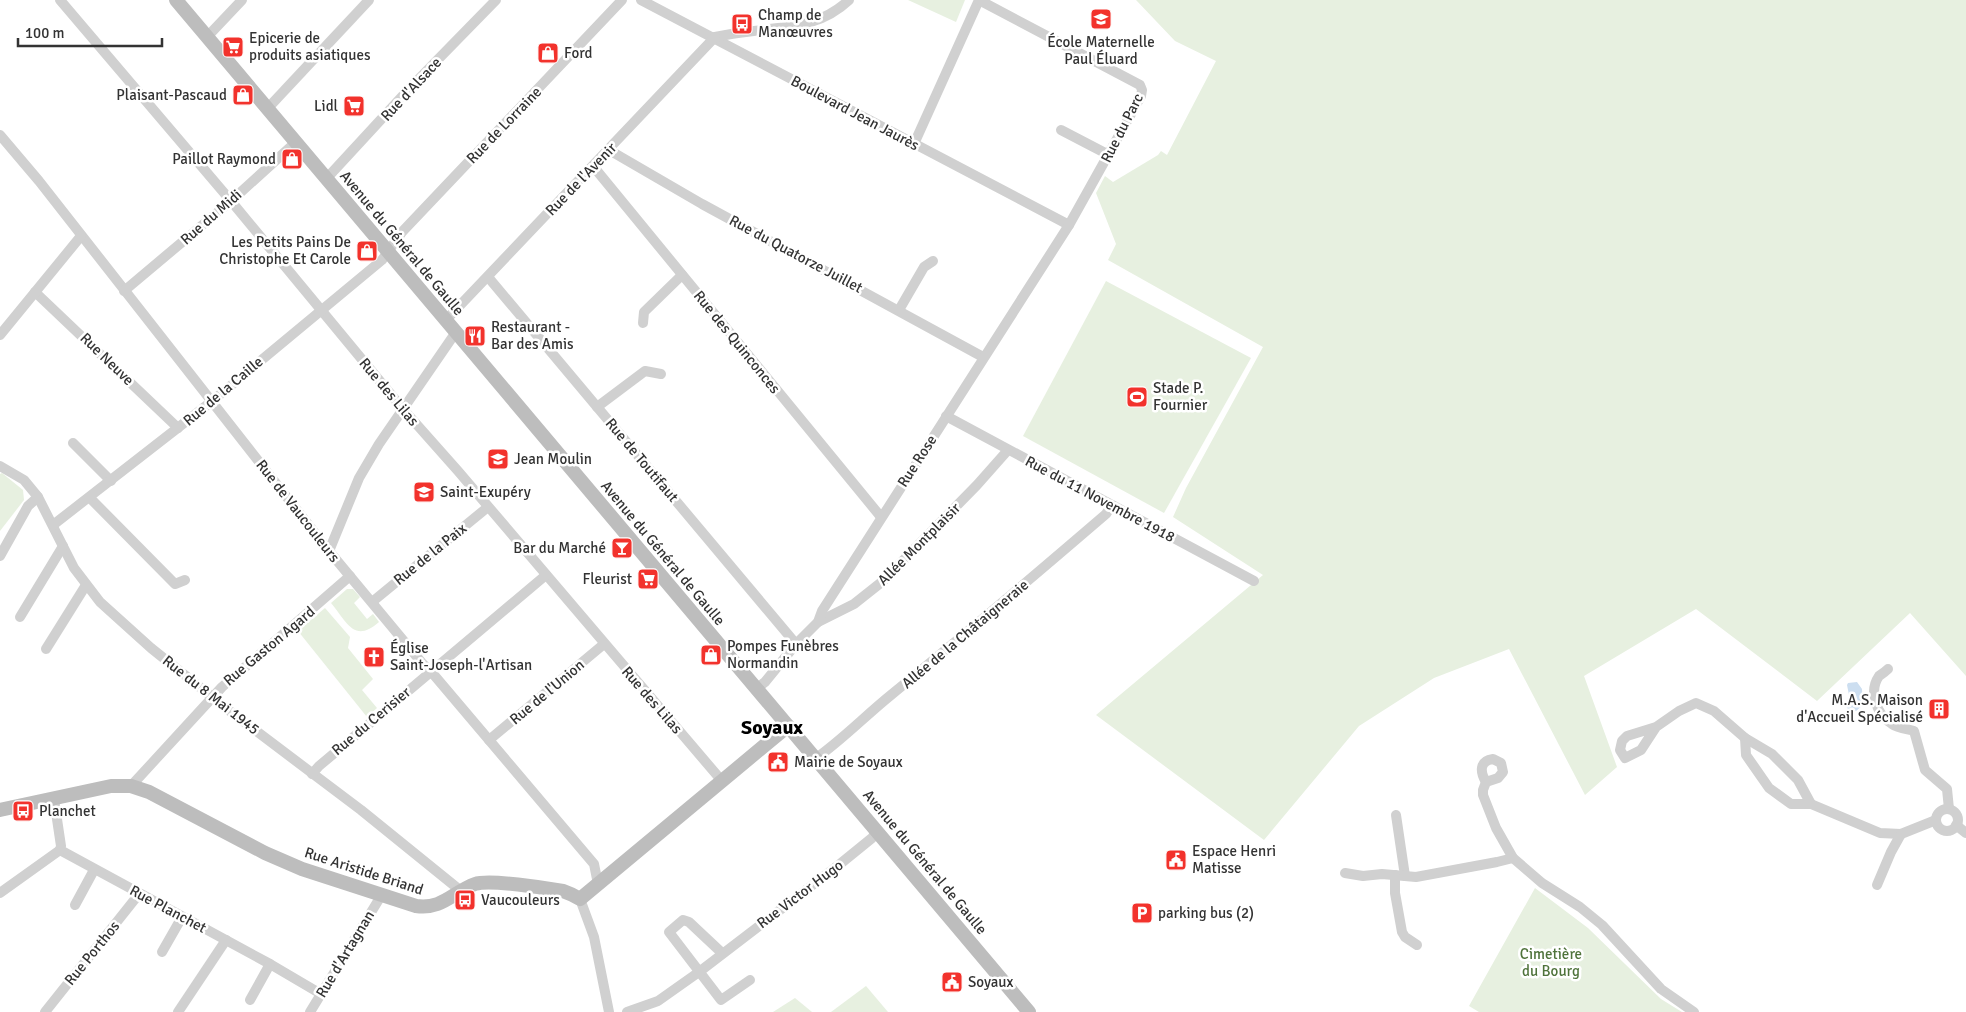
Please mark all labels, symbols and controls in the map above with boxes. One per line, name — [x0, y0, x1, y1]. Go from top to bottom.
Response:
place label: Champ de Manœuvres — [758, 6, 833, 41]
school or university icon: École Maternelle Paul Éluard — [1089, 7, 1113, 31]
bus stop icon: Champ de Manœuvres — [730, 12, 754, 36]
scale bar — [18, 15, 161, 47]
text: 100 m — [25, 24, 65, 42]
place label: Epicerie de produits asiatiques — [249, 29, 371, 64]
place label: École Maternelle Paul Éluard — [1047, 32, 1155, 68]
supermarket icon: Epicerie de produits asiatiques — [221, 35, 245, 59]
shop icon: Ford — [536, 41, 560, 65]
place label: Ford — [564, 44, 593, 62]
street label: Rue d'Alsace — [377, 53, 445, 125]
street label: Boulevard Jean Jaurès — [788, 72, 923, 155]
shop icon: Plaisant-Pascaud — [231, 83, 255, 107]
street label: Rue de Lorraine — [463, 83, 545, 167]
place label: Plaisant-Pascaud — [116, 86, 227, 104]
street label: Rue du Parc — [1097, 90, 1147, 166]
supermarket icon: Lidl — [342, 94, 366, 118]
place label: Lidl — [314, 97, 338, 115]
street label: Rue de l'Avenir — [542, 138, 621, 219]
shop icon: Paillot Raymond — [280, 147, 304, 171]
place label: Paillot Raymond — [172, 150, 276, 168]
street label: Avenue du Général de Gaulle — [336, 167, 468, 319]
street label: Rue du Midi — [177, 186, 245, 248]
street label: Rue du Quatorze Juillet — [726, 211, 866, 297]
place label: Les Petits Pains De Christophe Et Carole — [219, 233, 351, 268]
shop icon: Les Petits Pains De Christophe Et Carole — [355, 239, 379, 263]
street label: Rue des Quinconces — [690, 287, 784, 397]
place label: Restaurant - Bar des Amis — [491, 318, 574, 353]
restaurant icon: Restaurant - Bar des Amis — [463, 324, 487, 348]
street label: Rue Neuve — [76, 329, 138, 389]
street label: Rue de la Caille — [180, 352, 266, 430]
street label: Rue des Lilas — [355, 354, 423, 430]
place label: Stade P. Fournier — [1153, 379, 1208, 414]
sports icon: Stade P. Fournier — [1125, 385, 1149, 409]
street label: Rue de Toutifaut — [602, 414, 682, 506]
street label: Rue Rose — [894, 432, 940, 490]
school or university icon: Jean Moulin — [486, 447, 510, 471]
place label: Jean Moulin — [514, 450, 592, 468]
street label: Rue du 11 Novembre 1918 — [1022, 452, 1178, 546]
street label: Rue de Vaucouleurs — [252, 456, 344, 566]
street label: Avenue du Général de Gaulle — [597, 477, 729, 629]
school or university icon: Saint-Exupéry — [412, 480, 436, 504]
place label: Saint-Exupéry — [440, 483, 531, 501]
street label: Allée Montplaisir — [874, 499, 964, 589]
street label: Rue de la Paix — [390, 519, 470, 589]
bar icon: Bar du Marché — [610, 536, 634, 560]
place label: Bar du Marché — [513, 539, 606, 557]
supermarket icon: Fleurist — [636, 567, 660, 591]
place label: Fleurist — [583, 570, 632, 588]
street label: Allée de la Châtaigneraie — [898, 576, 1032, 692]
street label: Rue Gaston Agard — [220, 603, 318, 689]
place label: Pompes Funèbres Normandin — [727, 637, 839, 672]
place label: Église Saint-Joseph-l'Artisan — [390, 638, 532, 674]
shop icon: Pompes Funèbres Normandin — [699, 643, 723, 667]
church icon: Église Saint-Joseph-l'Artisan — [362, 645, 386, 669]
street label: Rue du 8 Mai 1945 — [159, 652, 263, 738]
street label: Rue de l'Union — [506, 656, 588, 728]
street label: Rue des Lilas — [618, 663, 686, 738]
street label: Rue du Cerisier — [328, 683, 414, 759]
place label: M.A.S. Maison d'Accueil Spécialisé — [1796, 691, 1923, 726]
building icon: M.A.S. Maison d'Accueil Spécialisé — [1927, 697, 1951, 721]
district label: Soyaux — [741, 715, 803, 740]
public building icon: Mairie de Soyaux — [766, 750, 790, 774]
place label: Mairie de Soyaux — [794, 753, 903, 771]
street label: Avenue du Général de Gaulle — [859, 786, 991, 938]
bus stop icon: Planchet — [11, 799, 35, 823]
place label: Planchet — [39, 802, 96, 820]
place label: Espace Henri Matisse — [1192, 842, 1276, 877]
street label: Rue Aristide Briand — [302, 843, 426, 899]
public building icon: Espace Henri Matisse — [1164, 848, 1188, 872]
street label: Rue Victor Hugo — [753, 856, 847, 932]
street label: Rue Planchet — [127, 881, 209, 937]
bus stop icon: Vaucouleurs — [453, 888, 477, 912]
place label: Vaucouleurs — [481, 891, 560, 909]
parking icon: parking bus (2) — [1130, 901, 1154, 925]
place label: parking bus (2) — [1158, 904, 1254, 922]
street label: Rue d'Artagnan — [312, 907, 378, 1001]
street label: Rue Porthos — [61, 917, 124, 989]
park label: Cimetière du Bourg — [1520, 945, 1582, 980]
public building icon: Soyaux — [940, 970, 964, 994]
place label: Soyaux — [968, 973, 1014, 991]

